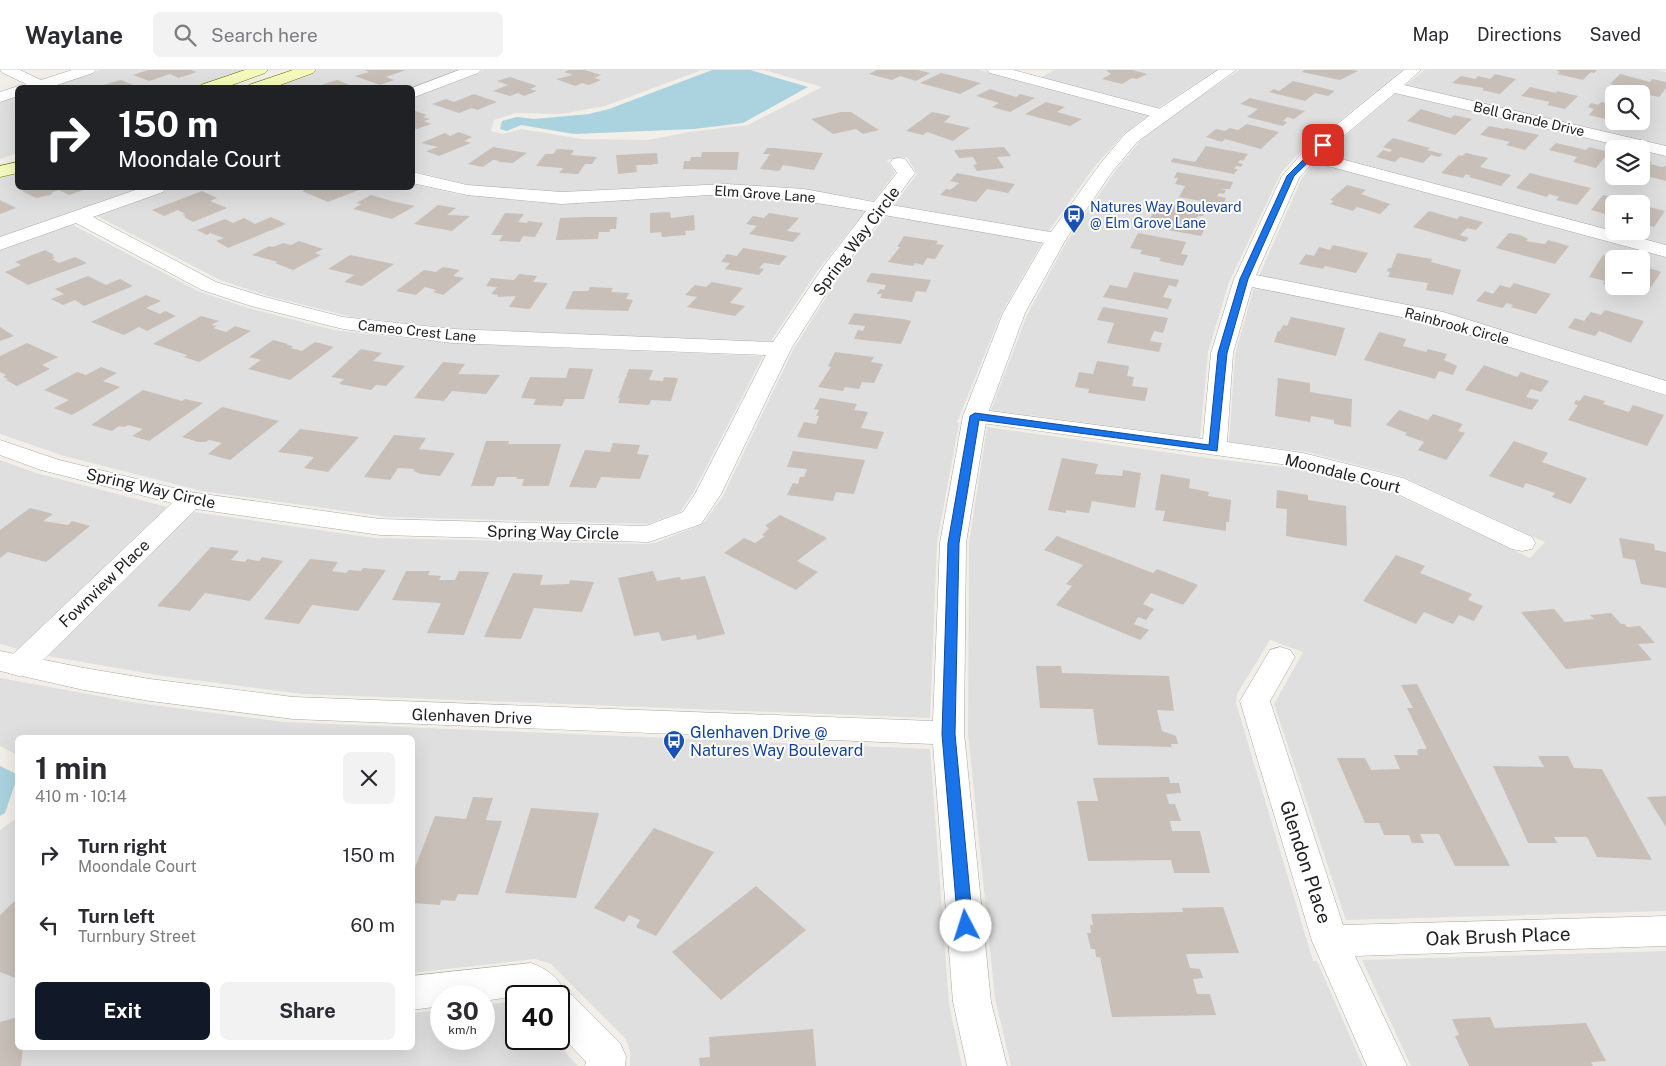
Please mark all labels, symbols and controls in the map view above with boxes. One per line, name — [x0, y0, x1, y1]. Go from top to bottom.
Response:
search box — [153, 12, 503, 57]
text: Waylane — [25, 21, 123, 49]
icon: search — [171, 21, 199, 49]
text: Search here — [211, 24, 318, 46]
text: Map — [1412, 24, 1449, 45]
text: Directions — [1477, 24, 1562, 45]
text: Saved — [1590, 24, 1641, 45]
map controls — [1605, 85, 1650, 295]
button: search — [1605, 85, 1650, 130]
street label: Bell Grande Drive — [1472, 98, 1586, 140]
text: 150 m — [118, 104, 218, 145]
icon: right — [35, 105, 100, 170]
pin — [1302, 124, 1344, 166]
icon: arrive — [1309, 131, 1337, 159]
button: layers — [1605, 140, 1650, 185]
text: Moondale Court — [118, 146, 281, 172]
street label: Elm Grove Lane — [714, 182, 816, 206]
street label: Spring Way Circle — [809, 183, 904, 300]
button: + — [1605, 195, 1650, 240]
place label: Natures Way Boulevard @ Elm Grove Lane — [1090, 199, 1242, 231]
bus stop icon: Natures Way Boulevard @ Elm Grove Lane — [1062, 203, 1086, 234]
button: − — [1605, 250, 1650, 295]
street label: Rainbrook Circle — [1403, 304, 1511, 348]
street label: Cameo Crest Lane — [357, 317, 477, 345]
street label: Moondale Court — [1283, 450, 1403, 497]
street label: Spring Way Circle — [84, 464, 217, 513]
street label: Spring Way Circle — [487, 522, 619, 543]
street label: Fownview Place — [55, 535, 154, 631]
street label: Glenhaven Drive — [411, 705, 533, 728]
place label: Glenhaven Drive @ Natures Way Boulevard — [690, 723, 863, 760]
bus stop icon: Glenhaven Drive @ Natures Way Boulevard — [662, 729, 686, 760]
text: 1 min — [35, 750, 107, 786]
button: close — [343, 752, 395, 804]
text: 410 m · 10:14 — [35, 787, 127, 806]
street label: Glendon Place — [1276, 798, 1336, 926]
text: Turn right — [78, 835, 167, 857]
icon: right — [35, 841, 63, 869]
text: 150 m — [342, 844, 395, 866]
text: Moondale Court — [78, 857, 197, 876]
position arrow — [939, 899, 991, 951]
text: Turn left — [78, 905, 155, 927]
icon: left — [35, 911, 63, 939]
text: 60 m — [351, 914, 395, 936]
street label: Oak Brush Place — [1425, 922, 1571, 950]
text: Turnbury Street — [78, 927, 196, 946]
button: Exit — [35, 982, 210, 1040]
button: Share — [220, 982, 395, 1040]
speed limit sign: 40 — [505, 985, 570, 1050]
text: 30 — [446, 996, 479, 1026]
text: km/h — [448, 1023, 477, 1037]

